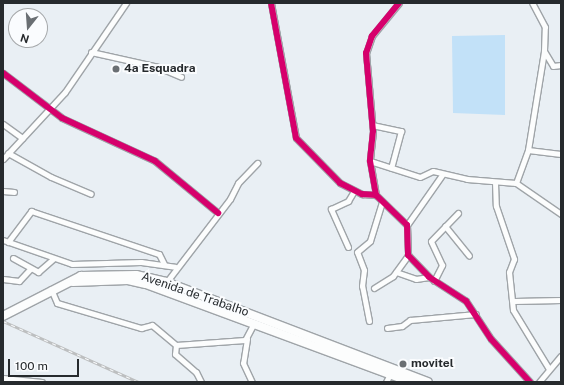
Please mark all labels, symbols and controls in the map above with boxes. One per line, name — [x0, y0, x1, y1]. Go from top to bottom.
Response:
north arrow — [8, 8, 48, 48]
text: N — [19, 32, 31, 46]
place label: 4a Esquadra — [124, 62, 195, 76]
marker: 4a Esquadra — [111, 64, 121, 74]
street label: Avenida de Trabalho — [139, 270, 251, 320]
scale bar — [10, 351, 81, 377]
place label: movitel — [411, 357, 454, 371]
text: 100 m — [15, 359, 48, 373]
marker: movitel — [398, 359, 408, 369]

